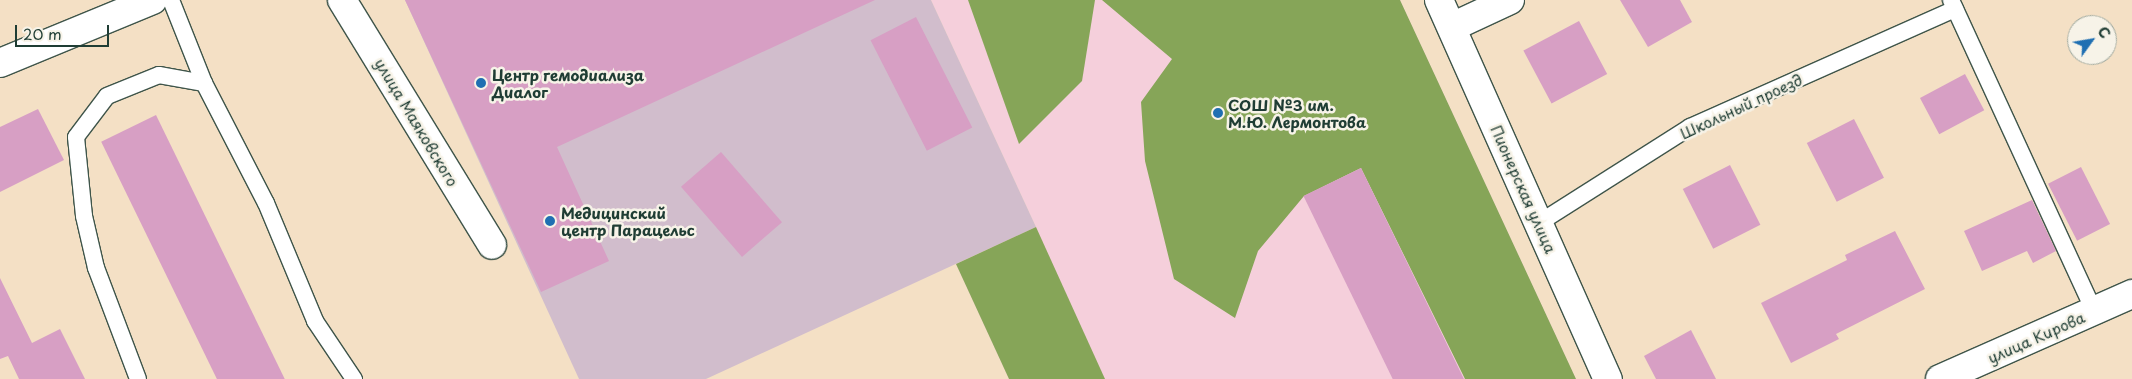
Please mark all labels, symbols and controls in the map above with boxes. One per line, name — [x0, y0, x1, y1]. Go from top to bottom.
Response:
scale bar — [18, 15, 111, 47]
north arrow — [2067, 15, 2117, 65]
text: 20 m — [23, 22, 62, 45]
text: С — [2093, 22, 2116, 42]
street label: улица Маяковского — [371, 54, 463, 190]
place label: Центр гемодиализа Диалог — [492, 65, 645, 100]
street label: Школьный проезд — [1677, 70, 1805, 142]
marker: Центр гемодиализа Диалог — [474, 76, 488, 90]
place label: СОШ №3 им. М.Ю. Лермонтова — [1228, 95, 1366, 130]
marker: СОШ №3 им. М.Ю. Лермонтова — [1212, 107, 1224, 119]
street label: Пионерская улица — [1488, 122, 1560, 256]
place label: Медицинский центр Парацельс — [561, 203, 696, 238]
marker: Медицинский центр Парацельс — [543, 214, 557, 228]
street label: улица Кирова — [1985, 307, 2087, 367]

